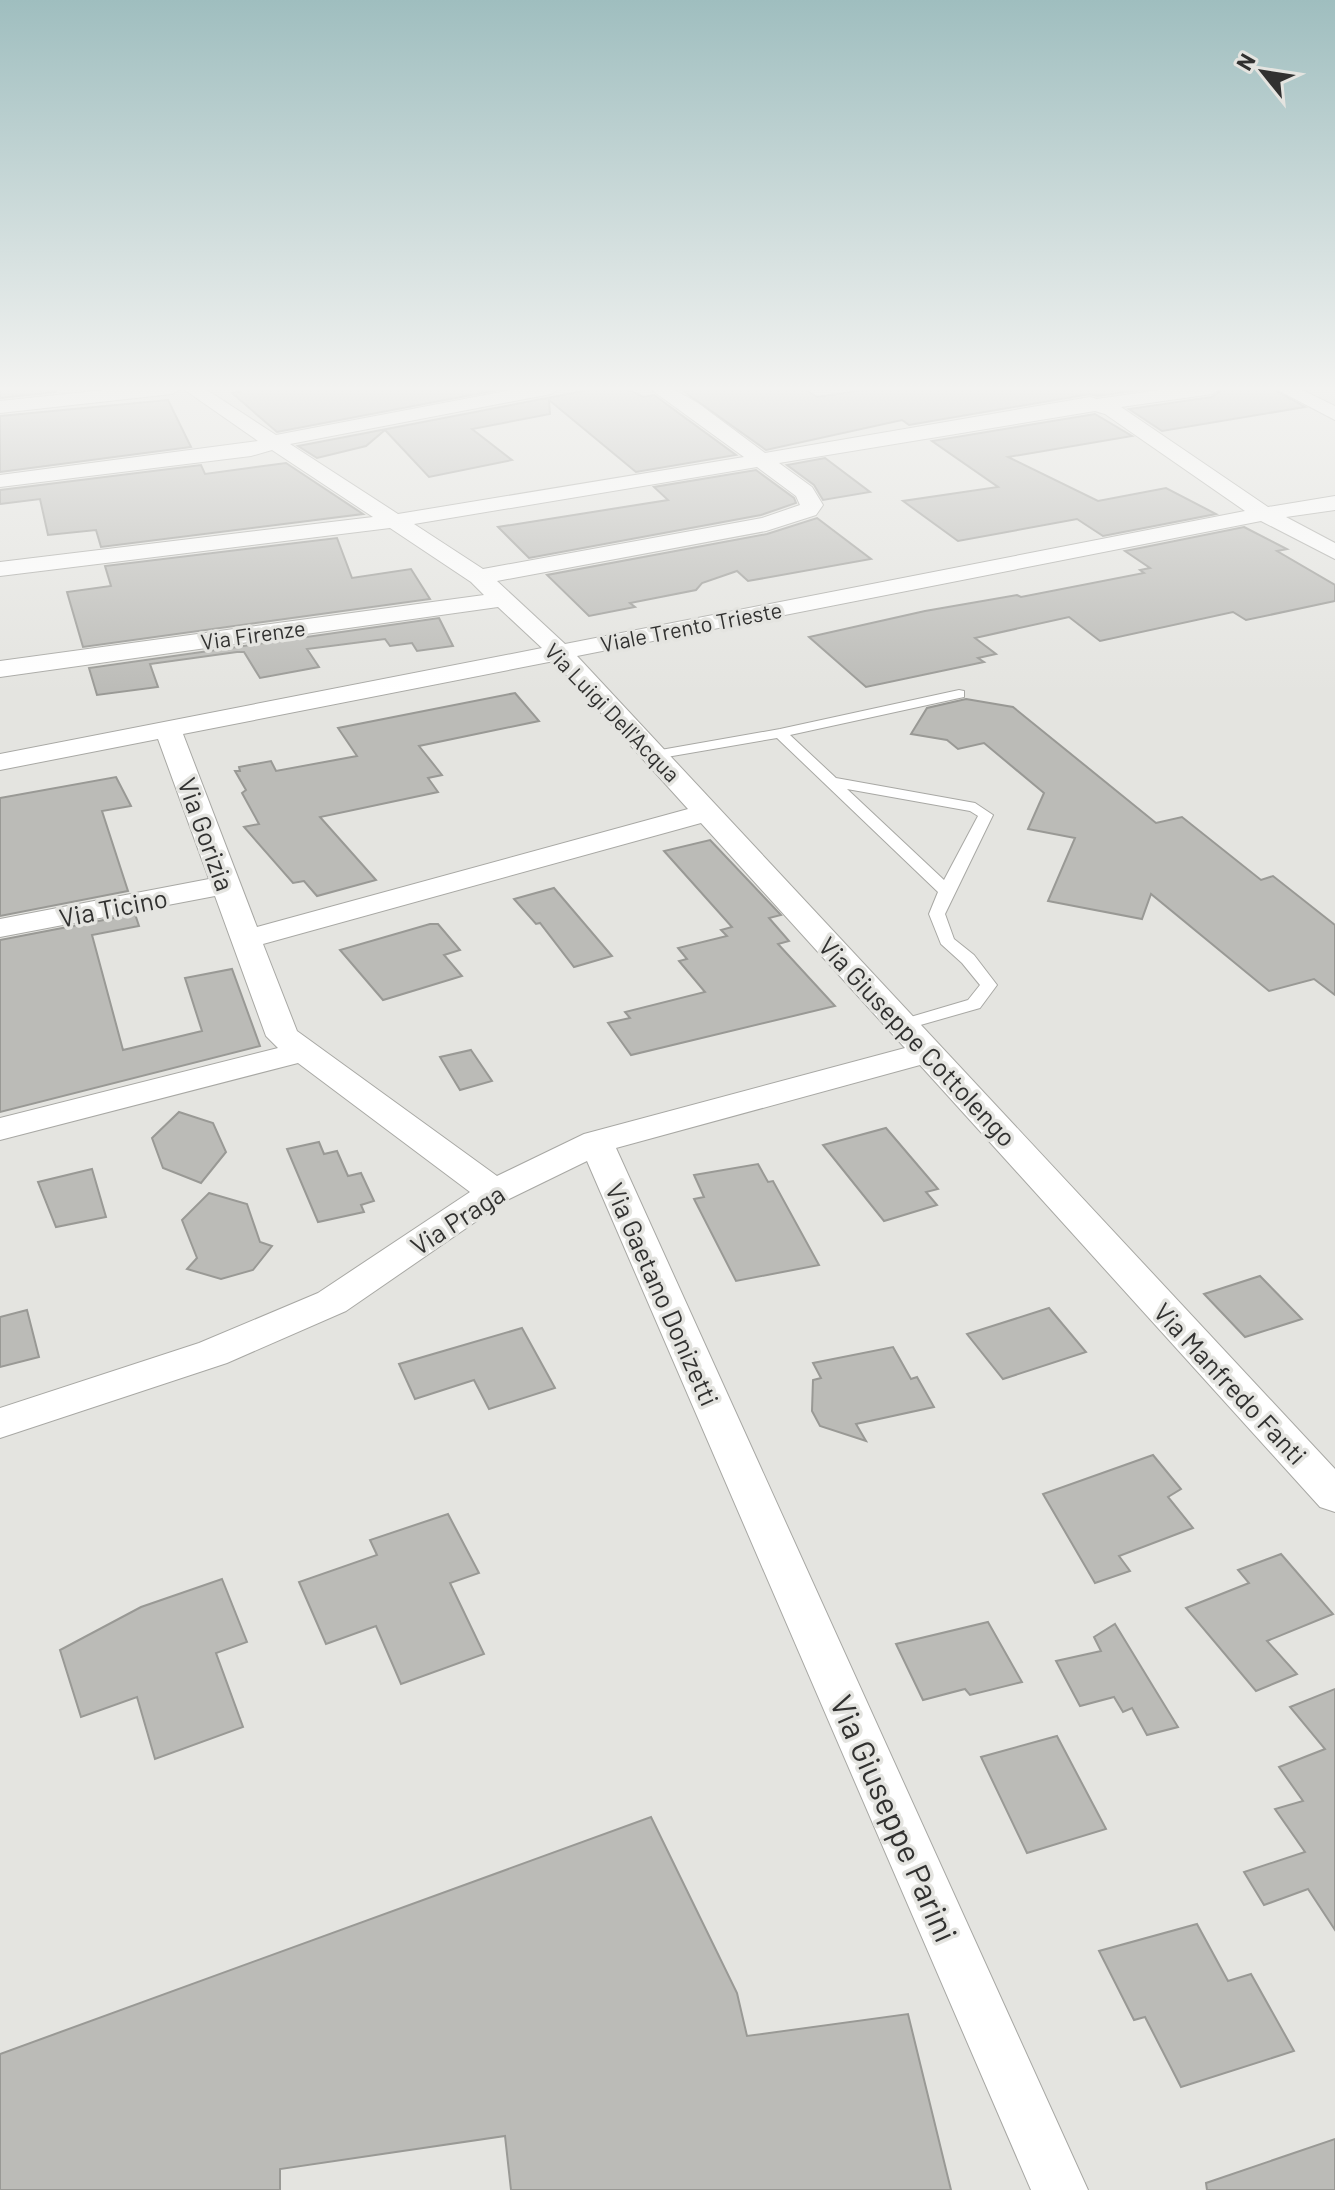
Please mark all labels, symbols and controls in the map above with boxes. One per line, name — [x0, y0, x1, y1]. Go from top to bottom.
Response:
north arrow — [1223, 32, 1303, 112]
text: N — [1230, 49, 1260, 74]
street label: Viale Trento Trieste — [598, 596, 784, 656]
street label: Via Firenze — [199, 614, 307, 654]
street label: Via Luigi Dell'Acqua — [540, 637, 686, 787]
street label: Via Gorizia — [172, 773, 242, 895]
street label: Via Ticino — [56, 881, 170, 933]
street label: Via Giuseppe Cottolengo — [813, 930, 1023, 1152]
street label: Via Praga — [404, 1177, 510, 1261]
street label: Via Gaetano Donizetti — [600, 1178, 726, 1410]
street label: Via Manfredo Fanti — [1148, 1296, 1314, 1470]
street label: Via Giuseppe Parini — [824, 1689, 966, 1947]

